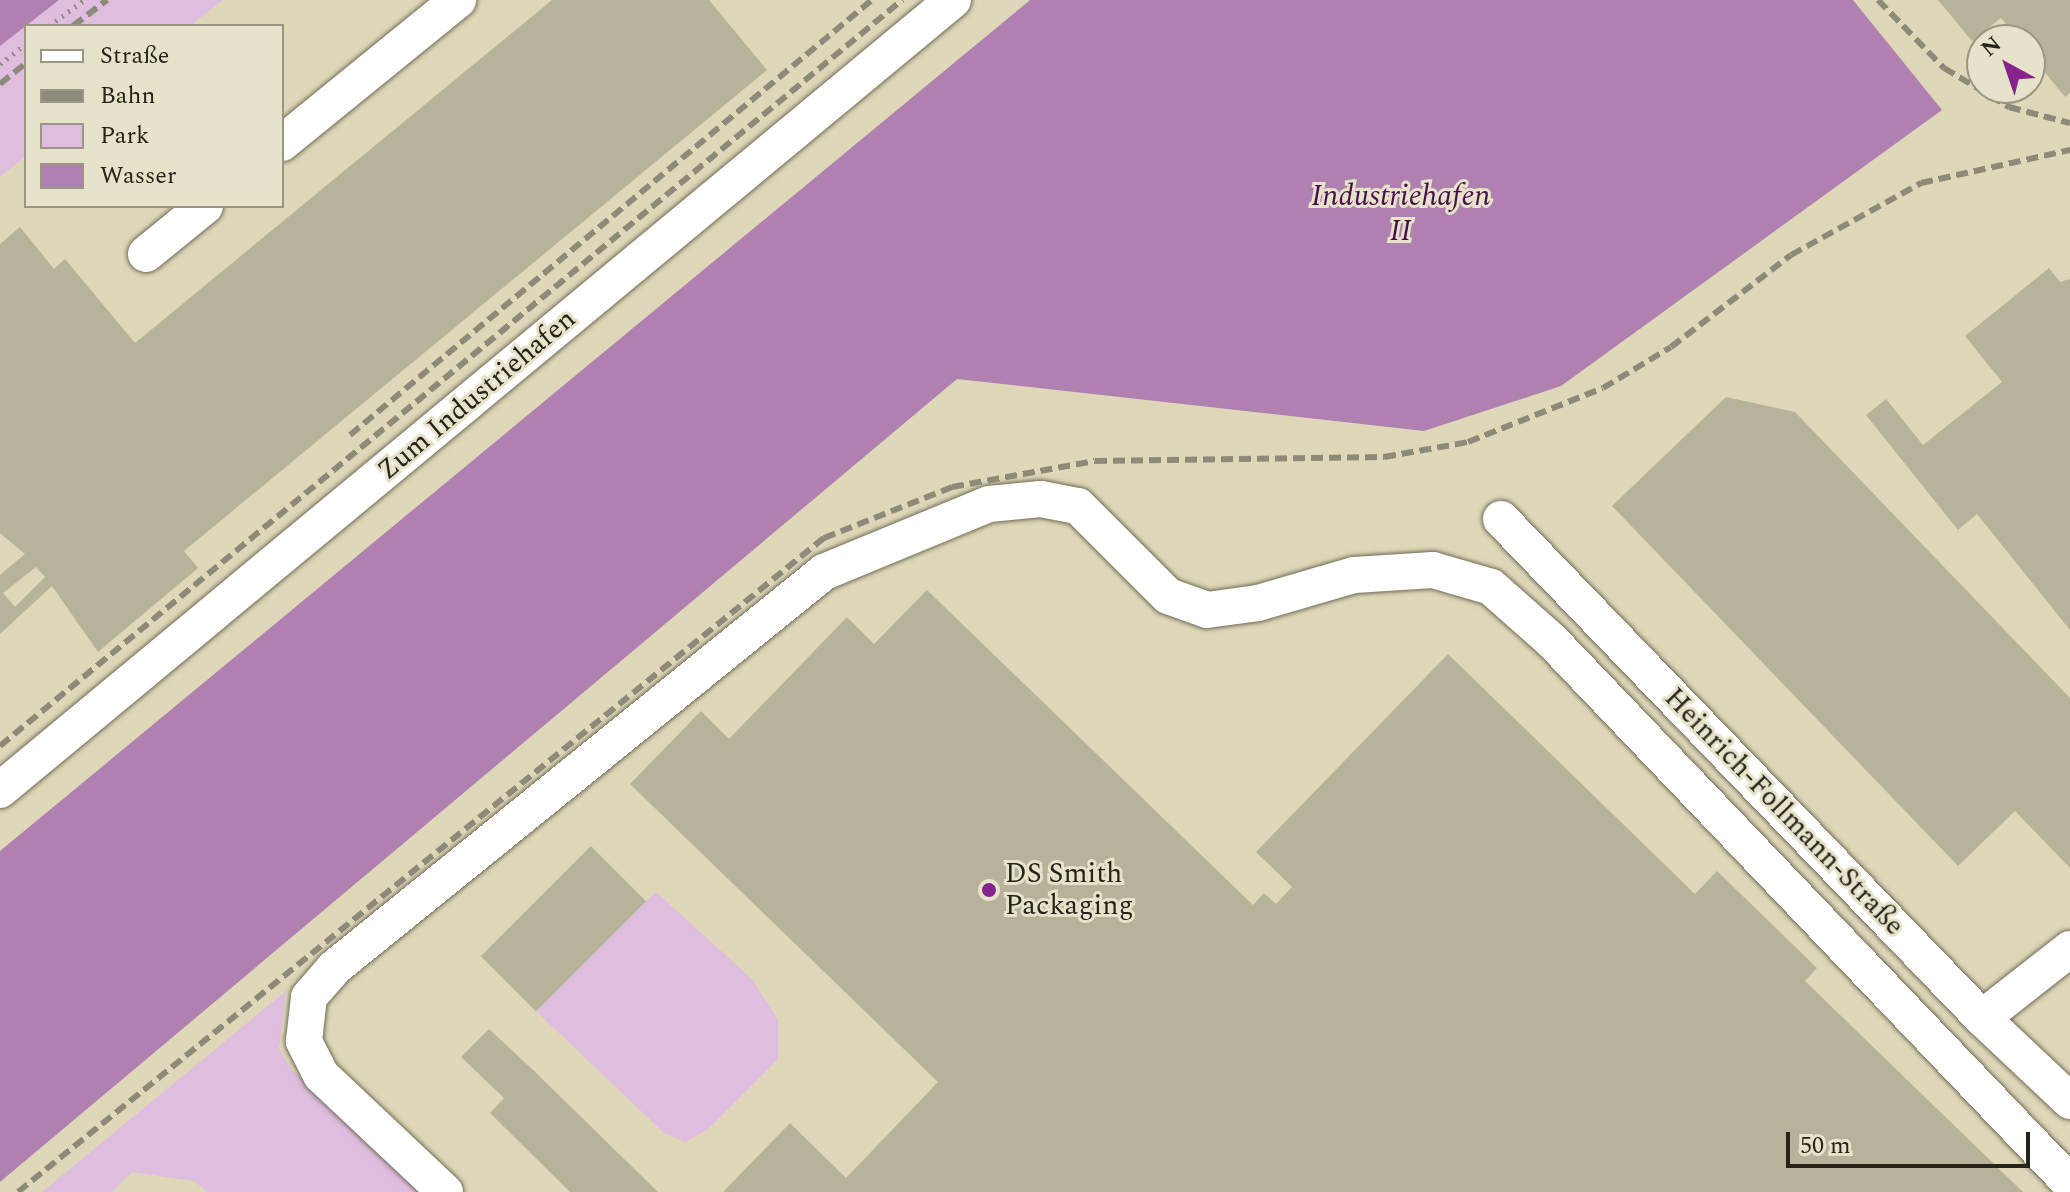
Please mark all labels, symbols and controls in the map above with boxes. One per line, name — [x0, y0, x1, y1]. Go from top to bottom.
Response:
legend — [24, 24, 284, 208]
north arrow — [1966, 24, 2046, 104]
text: N — [1974, 28, 2009, 65]
text: Straße — [100, 38, 169, 74]
text: Bahn — [100, 78, 155, 114]
text: Park — [100, 118, 150, 154]
text: Wasser — [100, 158, 176, 194]
water label: Industriehafen II — [1312, 178, 1490, 248]
street label: Zum Industriehafen — [371, 302, 583, 488]
street label: Heinrich-Follmann-Straße — [1657, 681, 1911, 943]
place label: DS Smith Packaging — [1005, 857, 1134, 923]
marker: DS Smith Packaging — [980, 881, 998, 899]
scale bar — [1790, 1116, 2034, 1166]
text: 50 m — [1800, 1128, 1851, 1164]

